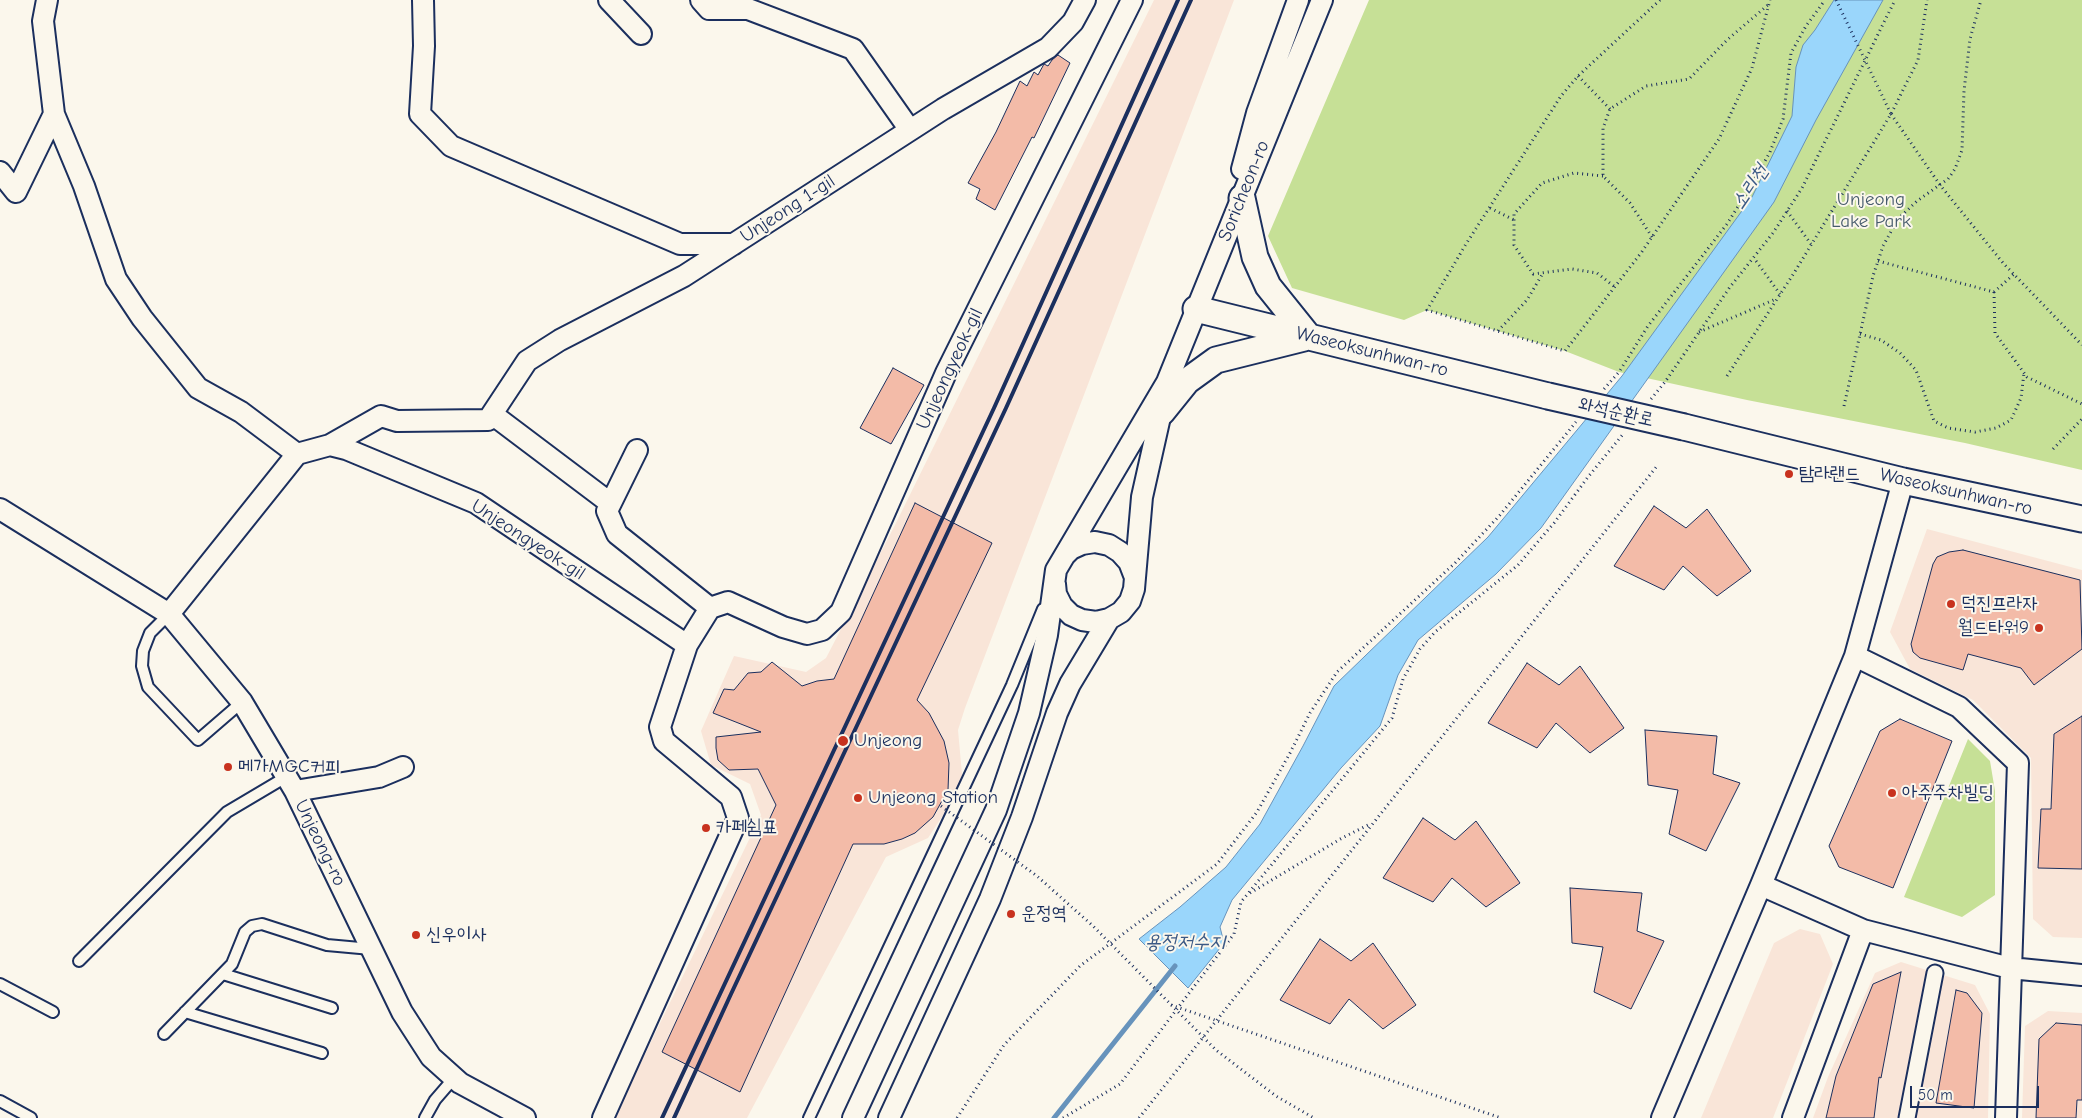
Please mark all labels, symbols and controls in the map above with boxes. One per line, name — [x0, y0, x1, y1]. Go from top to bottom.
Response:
street label: Soricheon-ro — [1213, 137, 1275, 245]
water label: 소리천 — [1727, 160, 1773, 214]
street label: Unjeong 1-gil — [736, 170, 840, 248]
park label: Unjeong Lake Park — [1831, 189, 1911, 233]
street label: Unjeongyeok-gil — [912, 305, 988, 433]
street label: Waseoksunhwan-ro — [1293, 322, 1451, 382]
street label: 와석순환로 — [1576, 392, 1656, 432]
place label: 탐라랜드 — [1799, 463, 1860, 485]
street label: Waseoksunhwan-ro — [1877, 463, 2035, 521]
marker: 탐라랜드 — [1783, 468, 1795, 480]
street label: Unjeongyeok-gil — [467, 495, 589, 585]
place label: 덕진프라자 — [1961, 593, 2037, 615]
marker: 덕진프라자 — [1945, 598, 1957, 610]
place label: 월드타워9 — [1958, 617, 2029, 639]
marker: 월드타워9 — [2033, 622, 2045, 634]
place label: Unjeong — [854, 730, 922, 752]
marker: Unjeong — [836, 734, 850, 748]
place label: 메가MGC커피 — [238, 756, 340, 778]
marker: 메가MGC커피 — [222, 761, 234, 773]
place label: 아주주차빌딩 — [1902, 782, 1994, 804]
place label: Unjeong Station — [868, 787, 998, 809]
marker: 아주주차빌딩 — [1886, 787, 1898, 799]
marker: Unjeong Station — [852, 792, 864, 804]
street label: Unjeong-ro — [289, 796, 351, 890]
place label: 카페쉼표 — [716, 817, 777, 839]
marker: 카페쉼표 — [700, 822, 712, 834]
place label: 운정역 — [1021, 903, 1067, 925]
marker: 운정역 — [1005, 908, 1017, 920]
place label: 신우이사 — [426, 924, 487, 946]
marker: 신우이사 — [410, 929, 422, 941]
water label: 용정저수지 — [1145, 930, 1225, 954]
scale bar — [1912, 1076, 2041, 1108]
text: 50 m — [1918, 1086, 1953, 1104]

